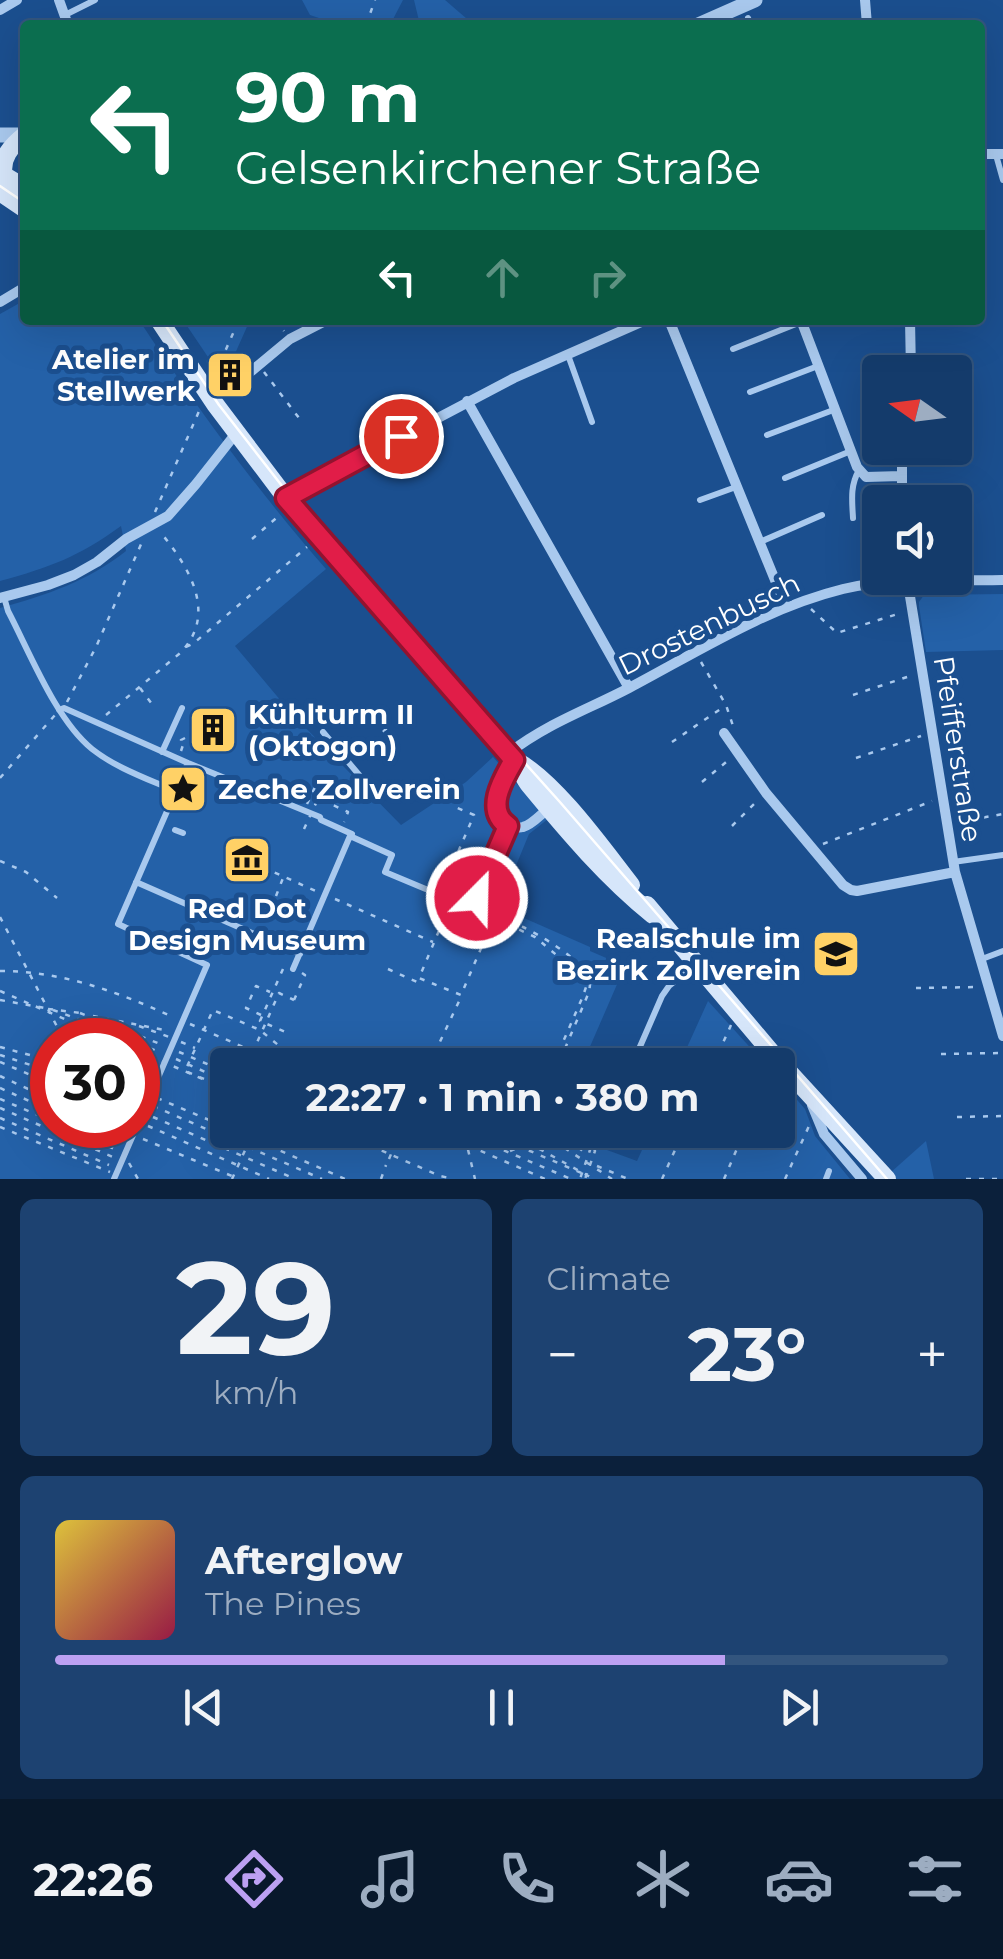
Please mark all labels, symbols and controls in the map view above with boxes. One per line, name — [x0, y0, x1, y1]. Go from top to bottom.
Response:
text: 90 m — [235, 54, 420, 140]
icon: left — [70, 60, 200, 190]
text: Gelsenkirchener Straße — [235, 140, 761, 195]
icon: left — [370, 250, 425, 305]
icon: ahead — [475, 250, 530, 305]
icon: right — [580, 250, 635, 305]
place label: Atelier im Stellwerk — [51, 342, 196, 408]
building icon: Atelier im Stellwerk — [204, 349, 256, 401]
north arrow — [862, 355, 972, 465]
map controls — [862, 355, 972, 595]
pin — [359, 394, 444, 479]
icon: arrive — [374, 409, 429, 464]
button: sound — [862, 485, 972, 595]
street label: Drostenbusch — [613, 565, 805, 683]
street label: Pfeifferstraße — [927, 654, 989, 844]
place label: Kühlturm II (Oktogon) — [248, 697, 414, 763]
building icon: Kühlturm II (Oktogon) — [187, 704, 239, 756]
place icon: Zeche Zollverein — [157, 763, 209, 815]
place label: Zeche Zollverein — [218, 772, 461, 806]
museum icon: Red Dot Design Museum — [221, 834, 273, 886]
position arrow — [425, 846, 529, 950]
place label: Red Dot Design Museum — [128, 891, 366, 957]
place label: Realschule im Bezirk Zollverein — [555, 921, 801, 987]
school or university icon: Realschule im Bezirk Zollverein — [810, 928, 862, 980]
speed limit sign: 30 — [30, 1018, 160, 1148]
text: 22:27 · 1 min · 380 m — [306, 1074, 699, 1121]
text: 29 — [176, 1228, 336, 1387]
text: Climate — [547, 1259, 671, 1298]
text: 23° — [688, 1308, 807, 1400]
text: − — [547, 1321, 578, 1388]
text: + — [916, 1321, 948, 1388]
text: km/h — [213, 1373, 298, 1412]
text: Afterglow — [205, 1537, 403, 1584]
text: The Pines — [205, 1584, 361, 1623]
icon: previous — [176, 1680, 231, 1735]
icon: pause — [474, 1680, 529, 1735]
icon: next — [772, 1680, 827, 1735]
icon: directions — [219, 1844, 289, 1914]
icon: music — [355, 1844, 425, 1914]
icon: phone — [492, 1844, 562, 1914]
icon: climate — [628, 1844, 698, 1914]
icon: car — [764, 1844, 834, 1914]
icon: filters — [900, 1844, 970, 1914]
text: 22:26 — [33, 1852, 153, 1907]

